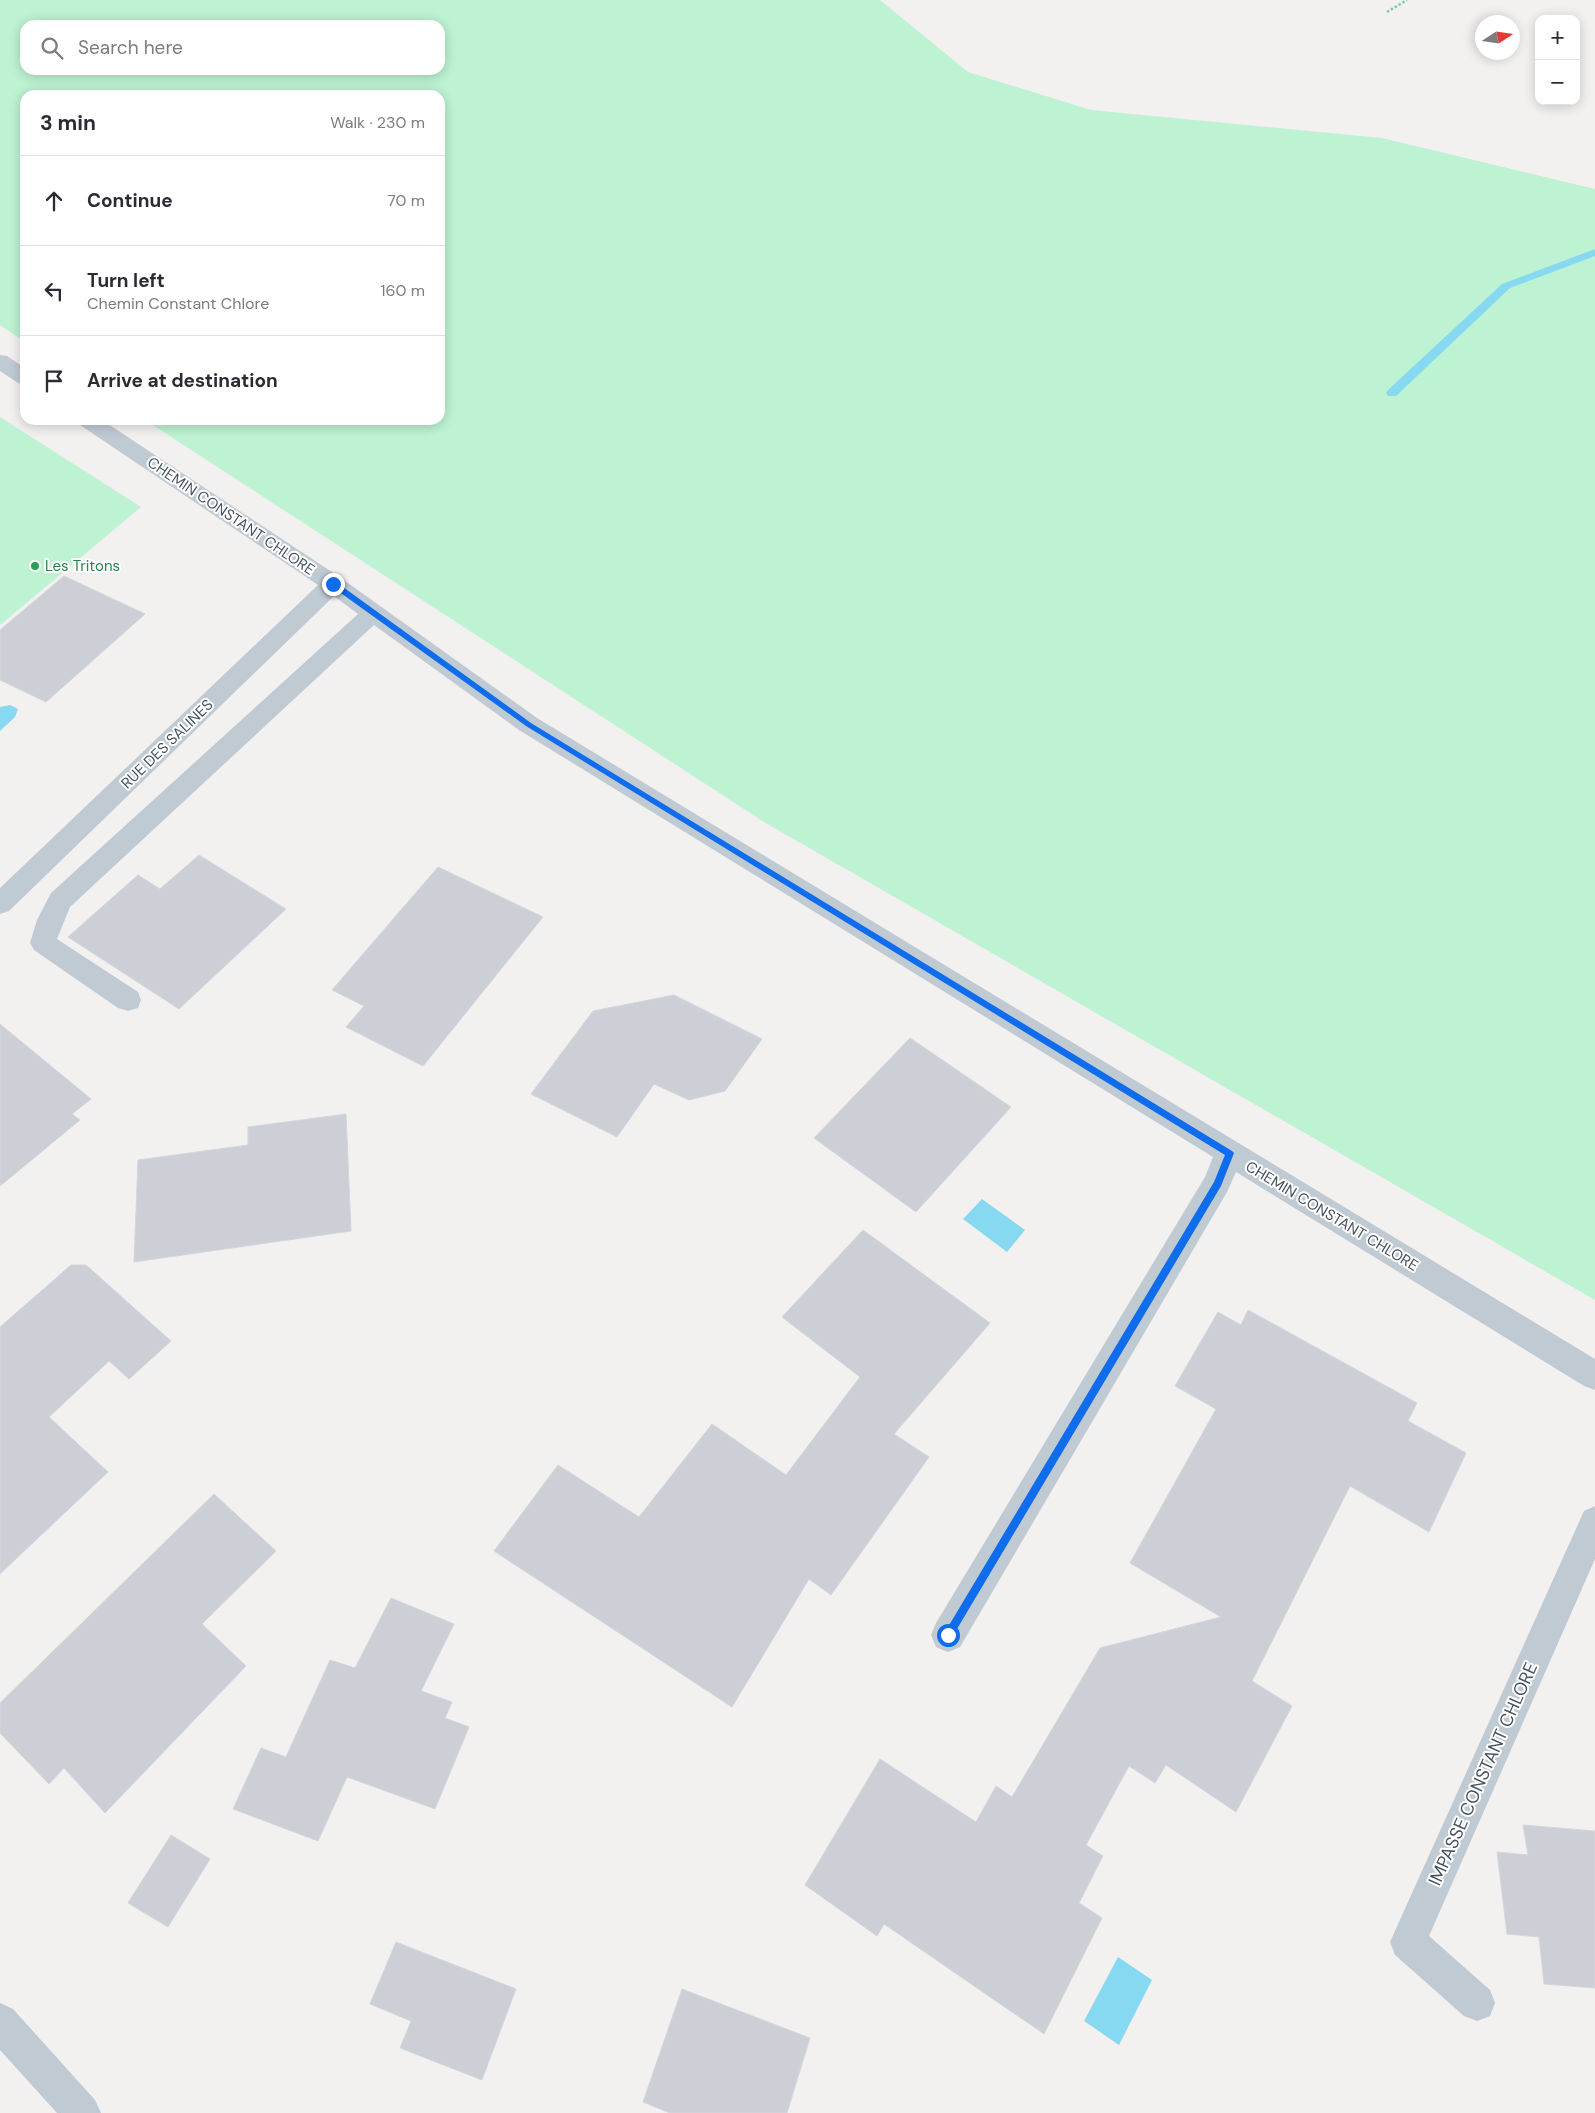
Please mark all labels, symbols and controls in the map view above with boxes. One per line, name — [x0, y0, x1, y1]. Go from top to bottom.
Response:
north arrow — [1475, 15, 1520, 60]
map controls — [1535, 15, 1580, 105]
button: + — [1535, 15, 1580, 60]
search box — [20, 20, 445, 75]
icon: search — [38, 34, 66, 62]
text: Search here — [78, 35, 183, 60]
button: − — [1535, 60, 1580, 105]
text: 3 min — [40, 109, 96, 137]
text: Walk · 230 m — [330, 112, 425, 133]
icon: ahead — [40, 187, 68, 215]
text: Continue — [87, 188, 173, 213]
text: 70 m — [387, 190, 425, 211]
text: Turn left — [87, 268, 165, 293]
icon: left — [40, 277, 68, 305]
text: 160 m — [381, 280, 425, 301]
text: Chemin Constant Chlore — [87, 293, 269, 314]
icon: arrive — [40, 367, 68, 395]
text: Arrive at destination — [87, 368, 278, 393]
street label: CHEMIN CONSTANT CHLORE — [143, 452, 319, 580]
place label: Les Tritons — [45, 556, 120, 576]
marker: Les Tritons — [29, 560, 41, 572]
route end — [322, 573, 345, 596]
street label: RUE DES SALINES — [117, 695, 217, 793]
street label: CHEMIN CONSTANT CHLORE — [1242, 1156, 1422, 1276]
route start — [937, 1624, 960, 1647]
street label: IMPASSE CONSTANT CHLORE — [1423, 1659, 1543, 1889]

